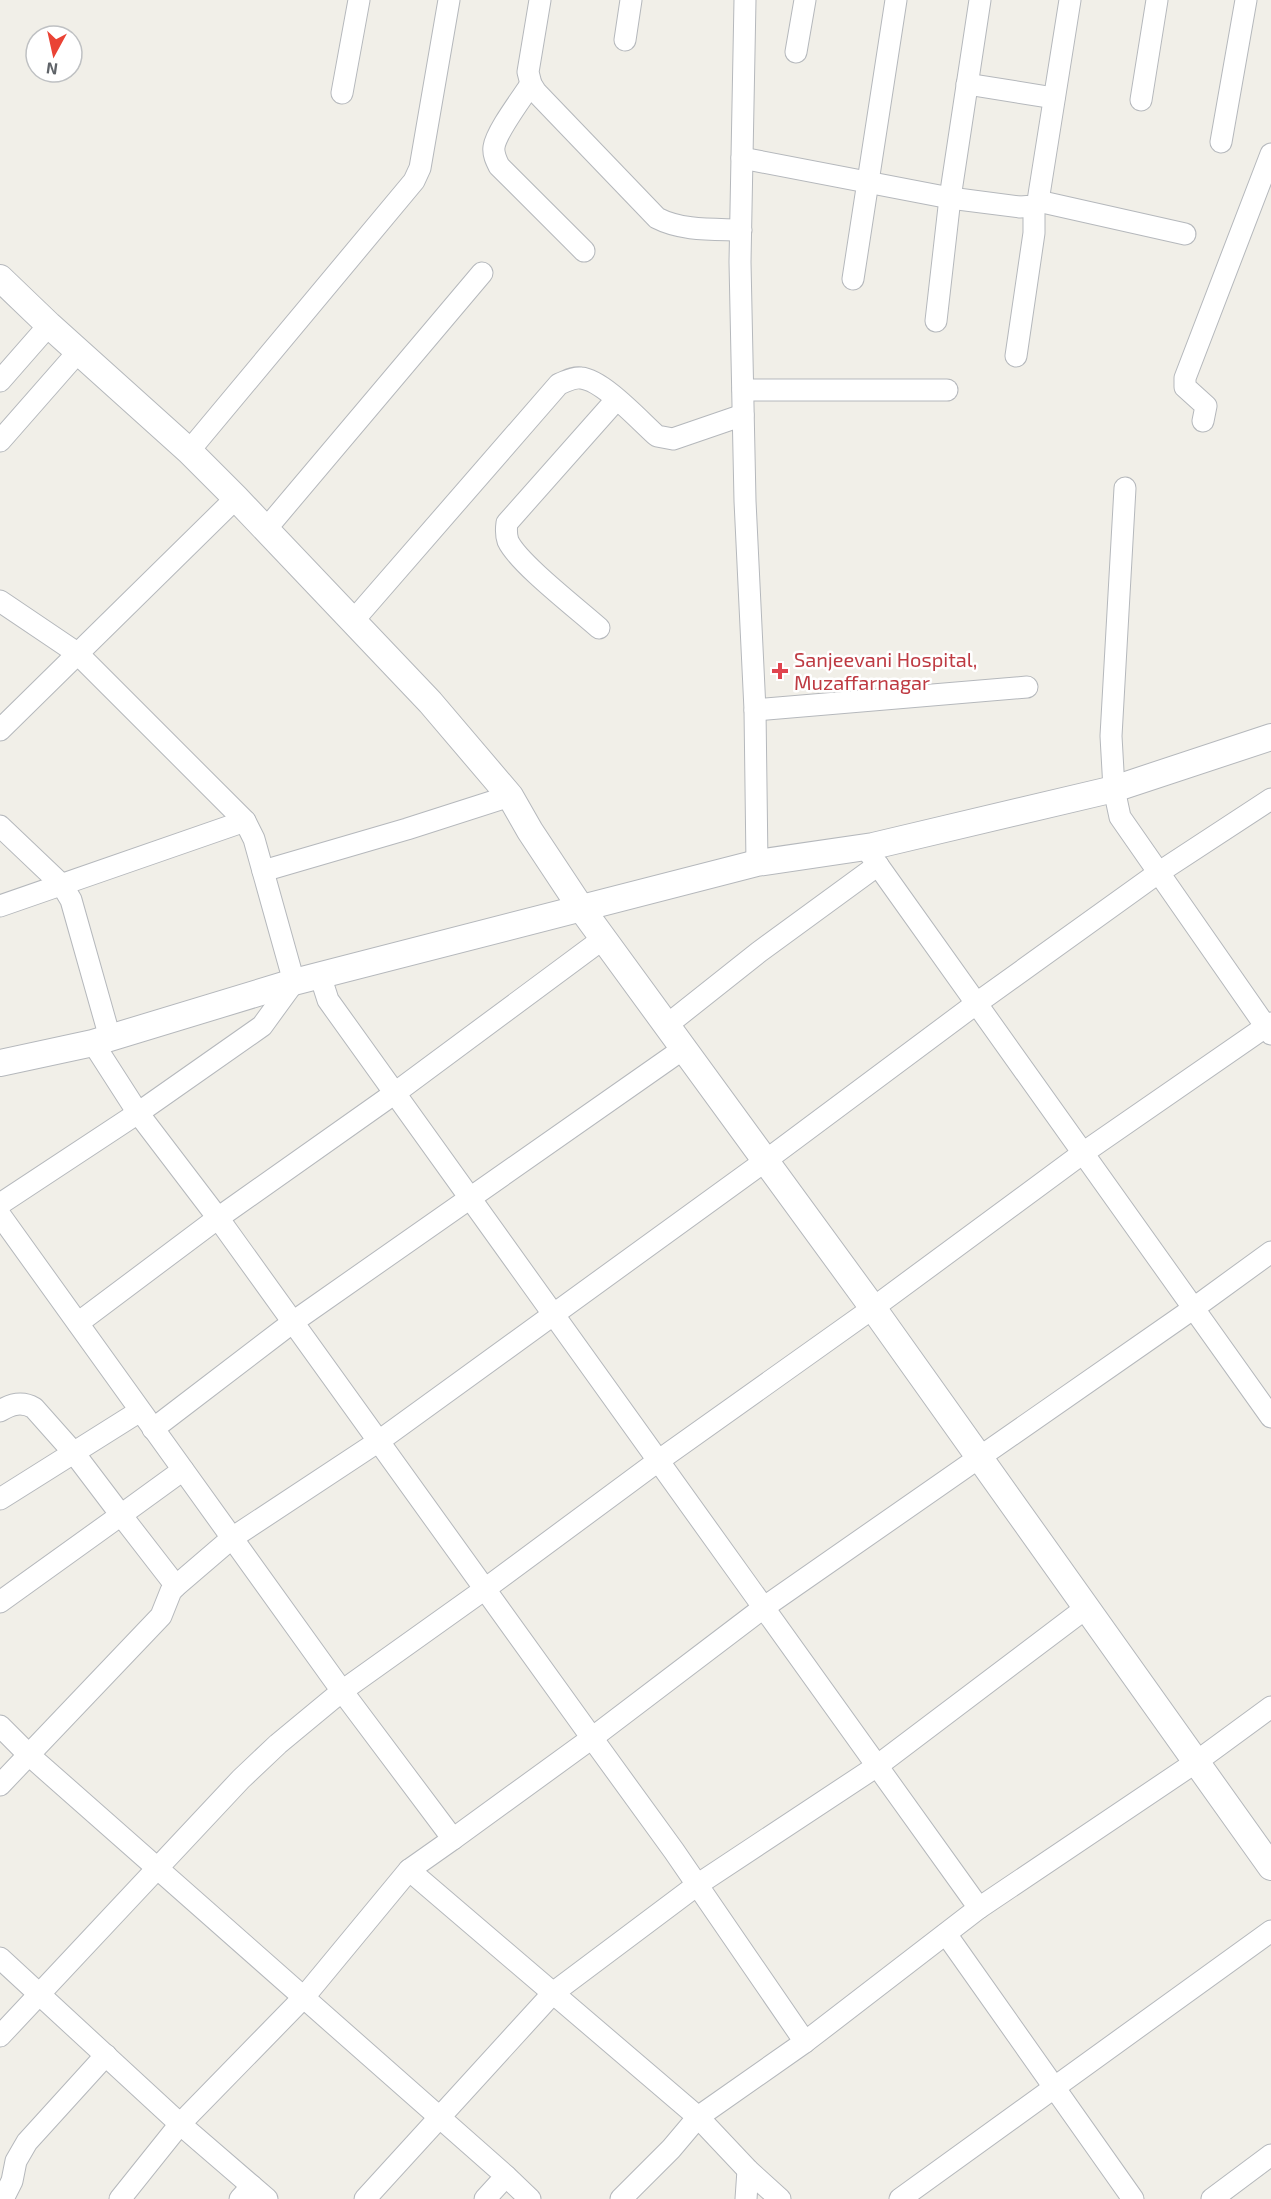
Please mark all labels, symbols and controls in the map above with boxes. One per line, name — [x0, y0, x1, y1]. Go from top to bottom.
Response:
north arrow — [24, 24, 84, 84]
text: N — [45, 59, 59, 80]
place label: Sanjeevani Hospital, Muzaffarnagar — [794, 647, 977, 694]
marker: Sanjeevani Hospital, Muzaffarnagar — [771, 662, 789, 680]

